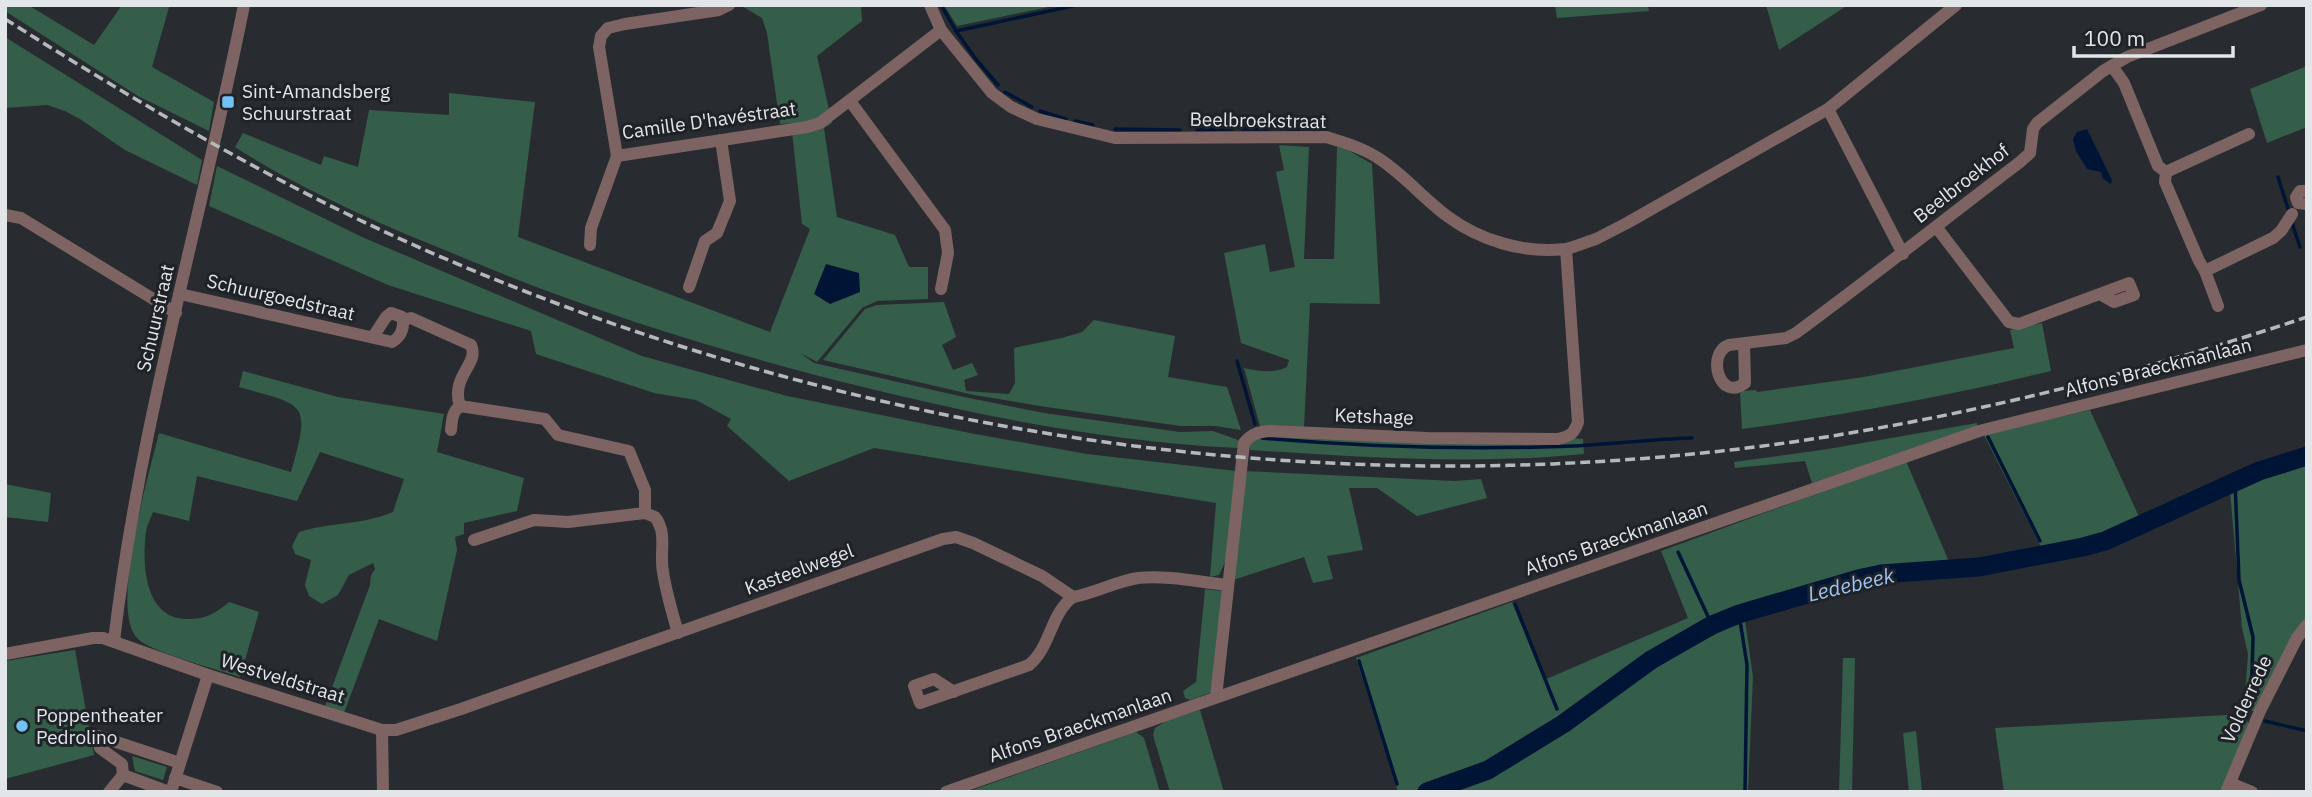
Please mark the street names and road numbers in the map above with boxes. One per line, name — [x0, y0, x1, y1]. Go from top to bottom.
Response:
street label: Camille D'havéstraat — [620, 96, 798, 144]
street label: Beelbroekstraat — [1189, 107, 1327, 133]
street label: Beelbroekhof — [1908, 138, 2014, 228]
street label: Schuurstraat — [131, 262, 179, 374]
street label: Schuurgoedstraat — [205, 268, 357, 326]
street label: Alfons Braeckmanlaan — [2062, 332, 2254, 402]
street label: Ketshage — [1334, 403, 1414, 429]
street label: Alfons Braeckmanlaan — [1521, 495, 1711, 581]
street label: Kasteelwegel — [741, 538, 857, 600]
street label: Westveldstraat — [218, 648, 348, 708]
street label: Volderrede — [2215, 651, 2277, 747]
street label: Alfons Braeckmanlaan — [985, 682, 1175, 768]

